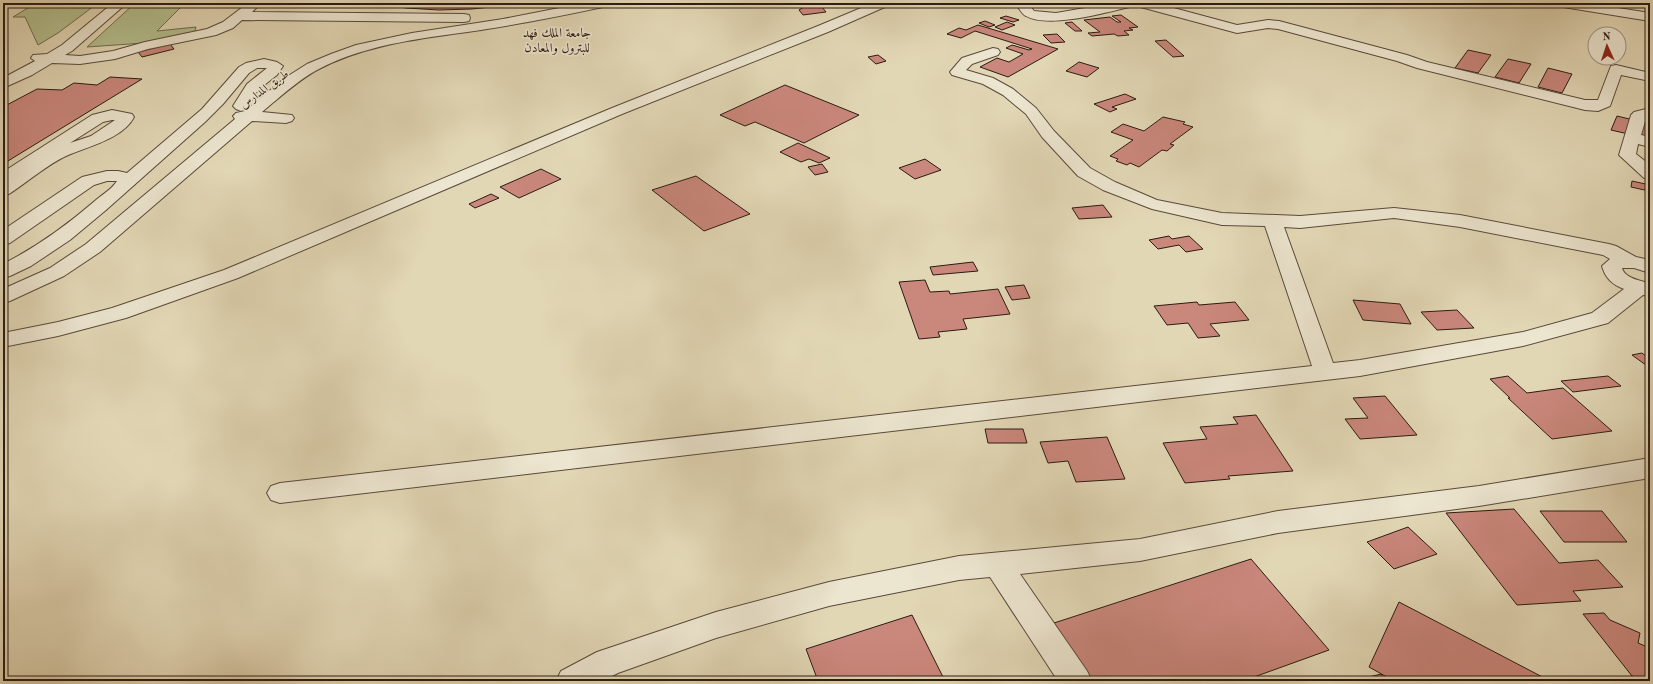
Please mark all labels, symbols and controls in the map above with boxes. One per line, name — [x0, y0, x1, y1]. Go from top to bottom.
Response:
north arrow — [1587, 26, 1627, 66]
district label: جامعة الملك فهد للبترول والمعادن — [523, 27, 591, 56]
text: N — [1602, 32, 1612, 43]
street label: طريق المدارس — [238, 68, 292, 112]

